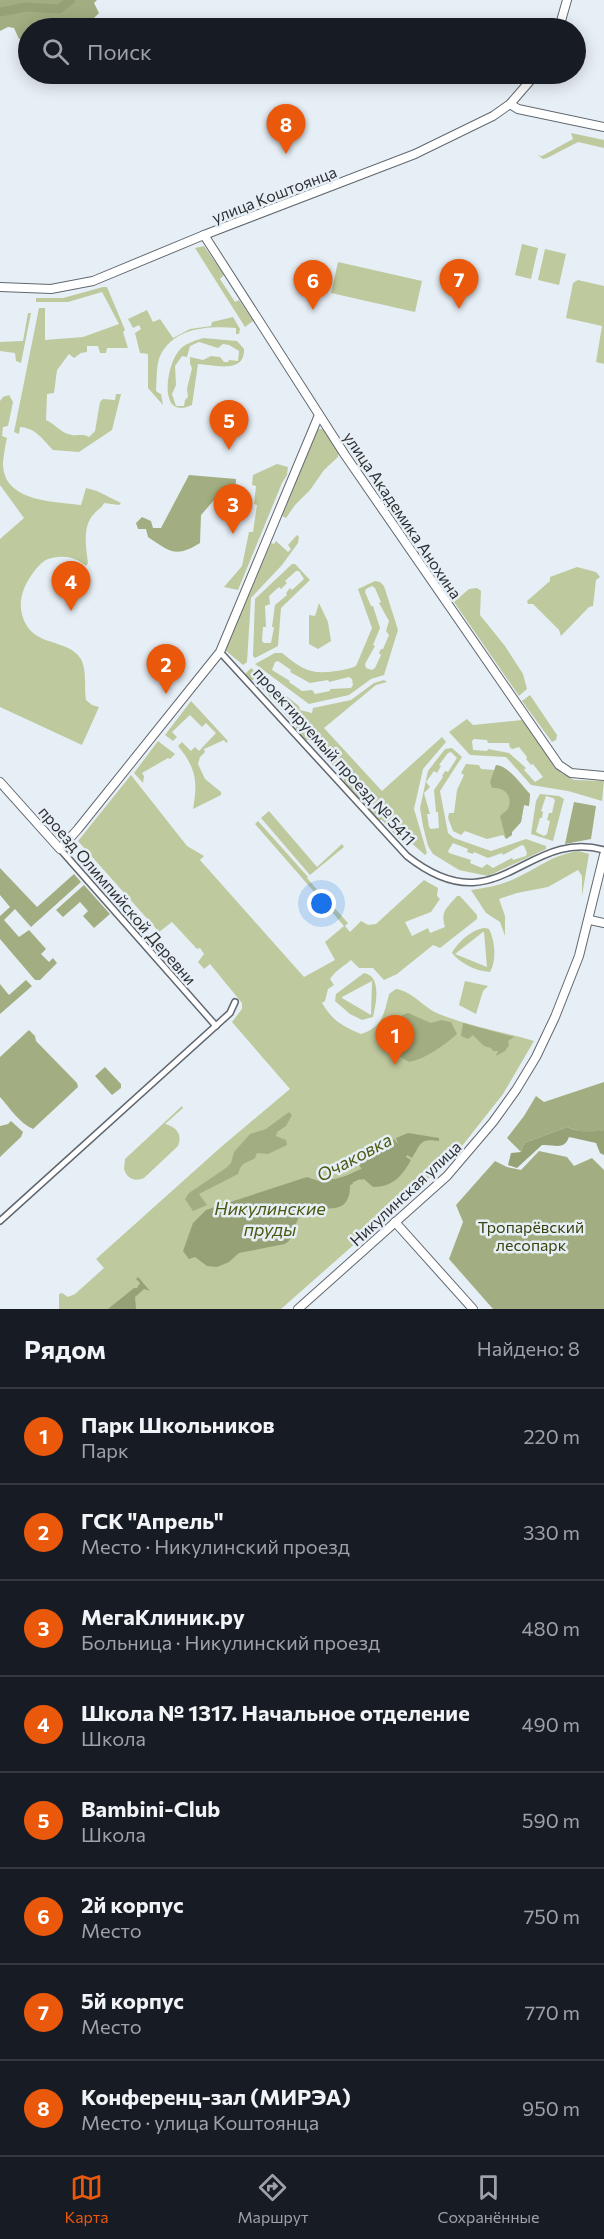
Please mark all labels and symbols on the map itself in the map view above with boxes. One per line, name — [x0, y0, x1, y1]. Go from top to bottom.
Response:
pin: 8 — [266, 104, 306, 154]
street label: улица Коштоянца — [209, 161, 339, 227]
pin: 6 — [294, 260, 332, 310]
pin: 7 — [440, 260, 478, 309]
pin: 5 — [210, 400, 248, 450]
street label: улица Академика Анохина — [340, 428, 466, 602]
pin: 3 — [214, 484, 252, 534]
pin: 4 — [52, 562, 90, 611]
pin: 2 — [146, 644, 186, 694]
street label: проектируемый проезд № 5411 — [250, 663, 420, 849]
street label: проезд Олимпийской Деревни — [35, 802, 201, 988]
your location — [307, 889, 336, 918]
pin: 1 — [376, 1016, 414, 1065]
water label: Очаковка — [313, 1128, 395, 1186]
street label: Никулинская улица — [345, 1137, 465, 1249]
water label: Никулинские пруды — [214, 1197, 326, 1240]
park label: Тропарёвский лесопарк — [478, 1217, 584, 1254]

